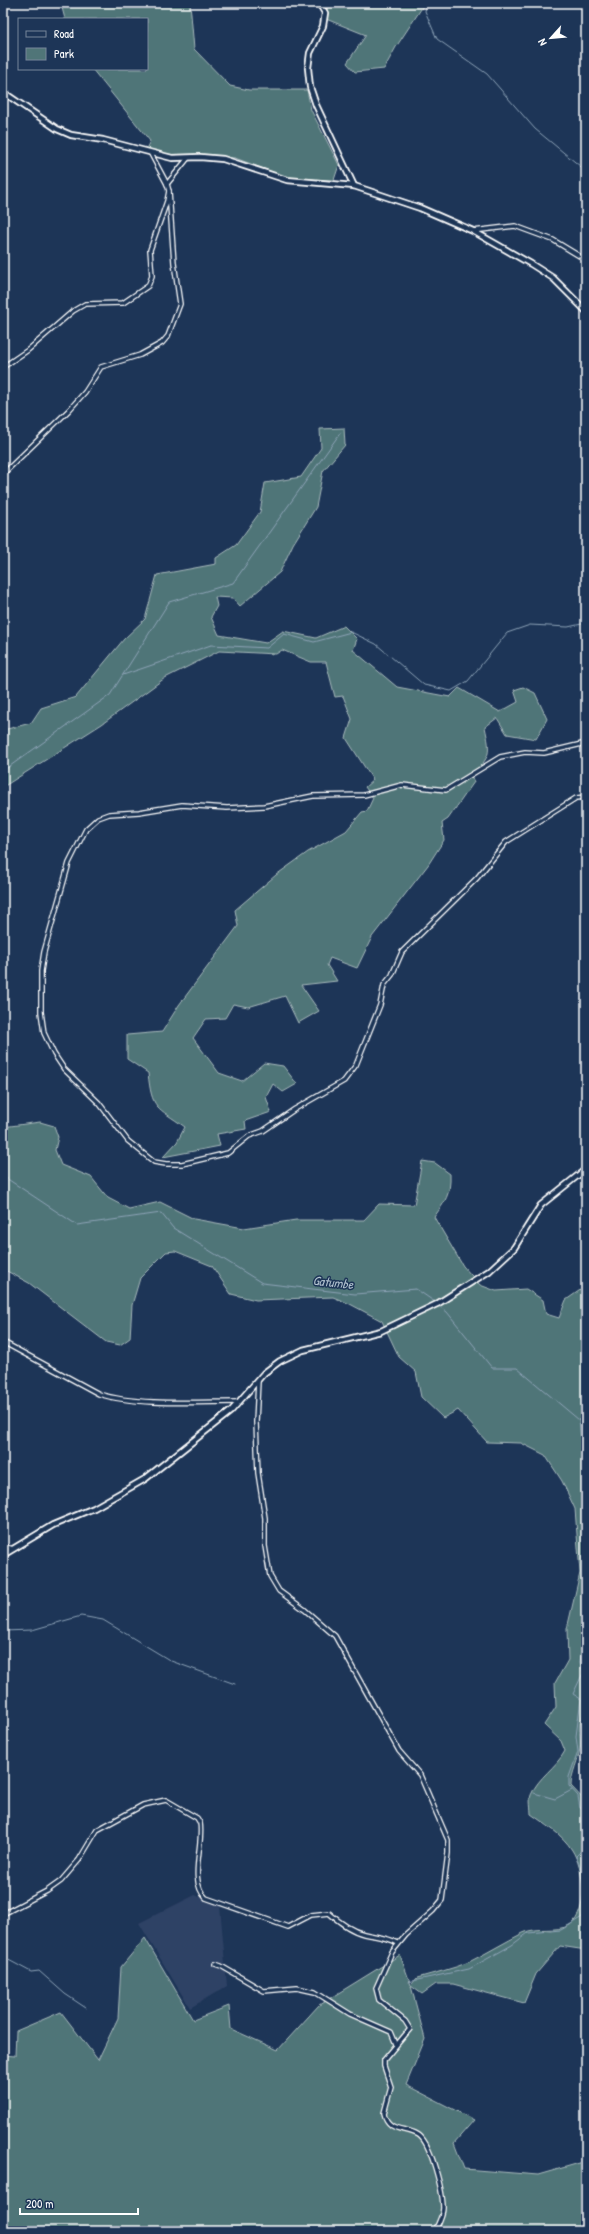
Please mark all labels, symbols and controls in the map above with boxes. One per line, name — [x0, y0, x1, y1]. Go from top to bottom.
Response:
legend — [18, 18, 148, 70]
north arrow — [531, 18, 571, 58]
text: Road — [54, 25, 74, 42]
text: N — [534, 37, 550, 48]
text: Park — [54, 45, 74, 62]
water label: Gatumbe — [312, 1271, 355, 1293]
scale bar — [20, 2190, 138, 2216]
text: 200 m — [26, 2195, 53, 2212]

